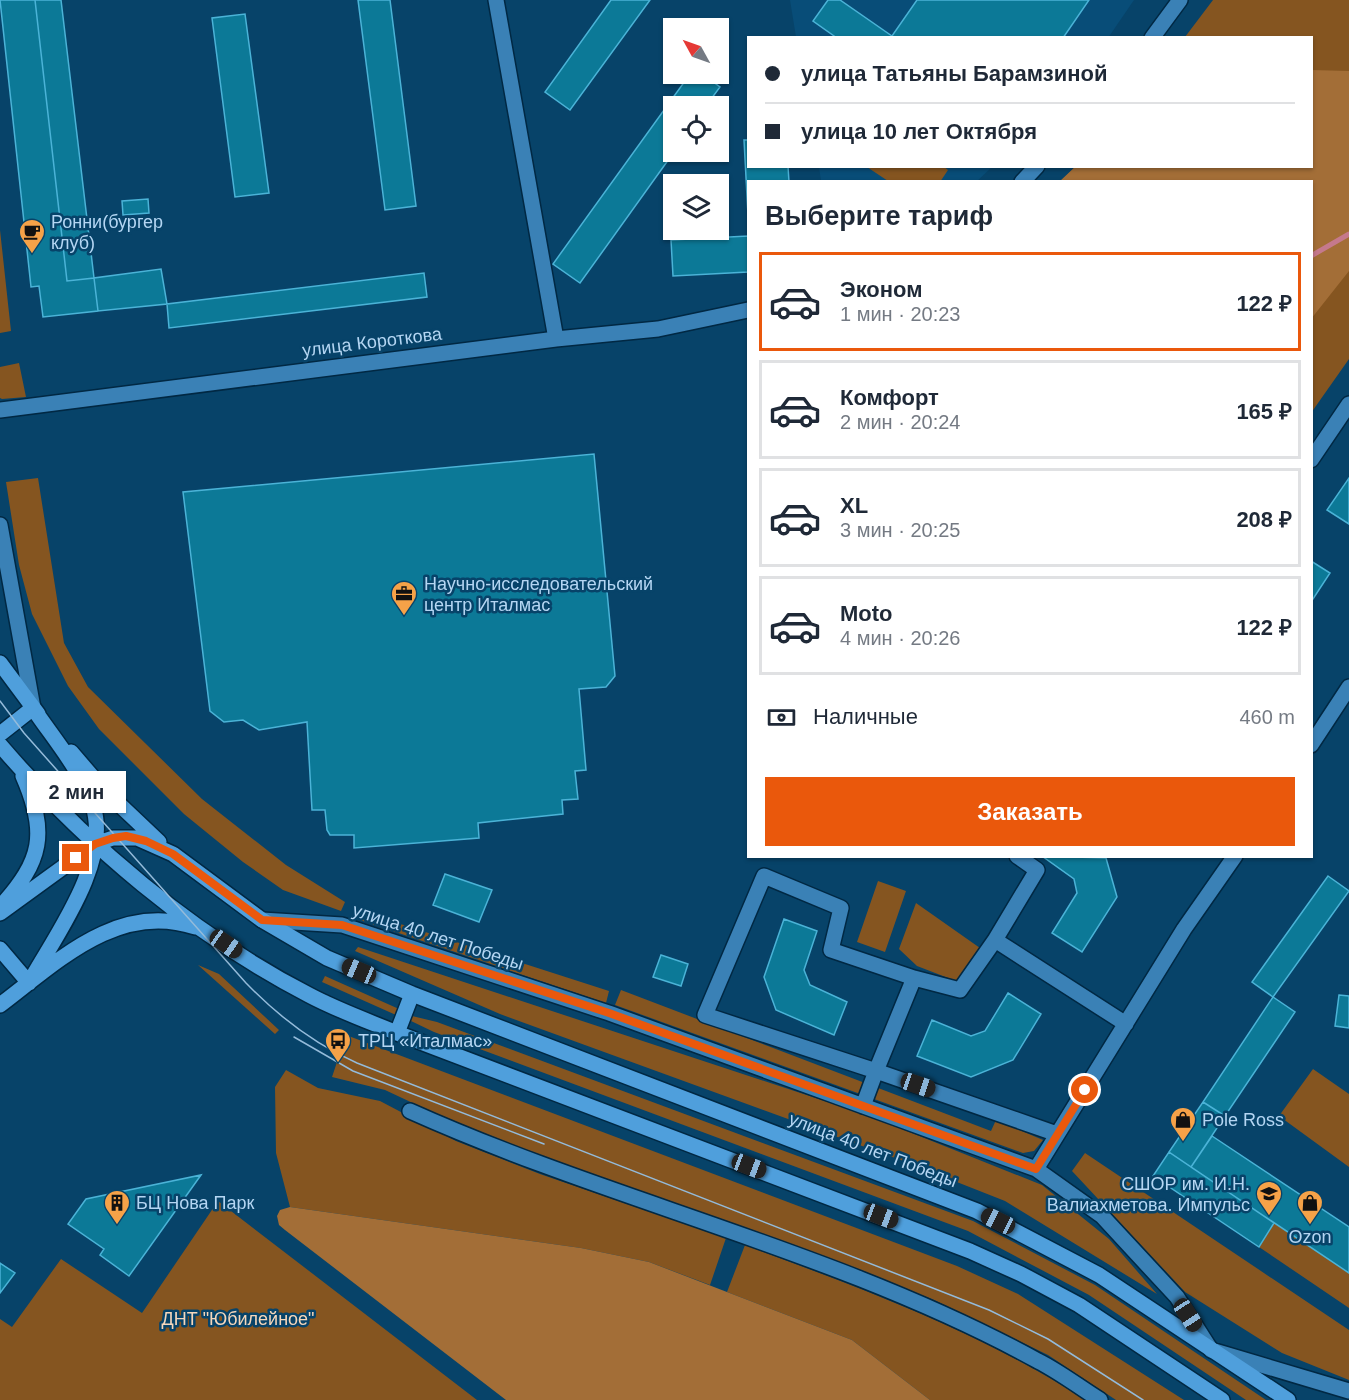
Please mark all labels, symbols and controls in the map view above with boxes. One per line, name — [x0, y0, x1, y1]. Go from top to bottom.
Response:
north arrow — [663, 18, 729, 84]
map controls — [663, 18, 729, 240]
text: улица Татьяны Барамзиной — [801, 61, 1107, 86]
button: locate — [663, 96, 729, 162]
text: улица 10 лет Октября — [801, 119, 1037, 144]
button: layers — [663, 174, 729, 240]
text: Выберите тариф — [765, 201, 993, 231]
place label: Ронни(бургер клуб) — [51, 212, 163, 253]
cafe icon: Ронни(бургер клуб) — [17, 217, 47, 255]
icon: car — [768, 275, 822, 329]
text: Эконом — [840, 277, 923, 302]
text: 122 ₽ — [1236, 291, 1292, 316]
text: 1 мин · 20:23 — [840, 303, 960, 325]
street label: улица Короткова — [301, 323, 444, 360]
icon: car — [768, 383, 822, 437]
text: Комфорт — [840, 385, 939, 410]
text: 165 ₽ — [1236, 399, 1292, 424]
text: 2 мин · 20:24 — [840, 411, 960, 433]
icon: car — [768, 491, 822, 545]
text: XL — [840, 493, 868, 518]
text: 208 ₽ — [1236, 507, 1292, 532]
text: 3 мин · 20:25 — [840, 519, 960, 541]
place label: Научно-исследовательский центр Италмас — [424, 574, 653, 615]
office icon: Научно-исследовательский центр Италмас — [389, 579, 419, 617]
icon: car — [768, 599, 822, 653]
text: Moto — [840, 601, 893, 626]
text: 122 ₽ — [1236, 615, 1292, 640]
text: 4 мин · 20:26 — [840, 627, 960, 649]
icon: cash — [765, 701, 798, 734]
text: Наличные — [813, 704, 918, 729]
text: 460 m — [1239, 706, 1295, 728]
callout: 2 мин — [26, 771, 125, 813]
button: Заказать — [765, 777, 1295, 846]
text: 2 мин — [49, 781, 104, 803]
route end — [62, 844, 89, 871]
street label: улица 40 лет Победы — [350, 900, 526, 974]
car — [206, 926, 246, 962]
car — [339, 956, 379, 986]
bus stop icon: ТРЦ «Италмас» — [323, 1026, 353, 1064]
place label: ТРЦ «Италмас» — [358, 1031, 492, 1051]
car — [898, 1071, 938, 1099]
route start — [1071, 1076, 1098, 1103]
shop icon: Pole Ross — [1168, 1105, 1198, 1143]
street label: улица 40 лет Победы — [786, 1109, 960, 1191]
place label: Pole Ross — [1202, 1110, 1284, 1130]
car — [729, 1151, 769, 1181]
place label: СШОР им. И.Н. Валиахметова. Импульс — [1047, 1174, 1250, 1215]
school or university icon: СШОР им. И.Н. Валиахметова. Импульс — [1254, 1179, 1284, 1217]
building icon: БЦ Нова Парк — [102, 1188, 132, 1226]
shop icon: Ozon — [1295, 1188, 1325, 1226]
place label: БЦ Нова Парк — [136, 1193, 254, 1213]
car — [861, 1201, 901, 1231]
car — [978, 1205, 1018, 1237]
place label: Ozon — [1288, 1227, 1332, 1247]
car — [1171, 1295, 1205, 1335]
park label: ДНТ "Юбилейное" — [161, 1309, 315, 1329]

